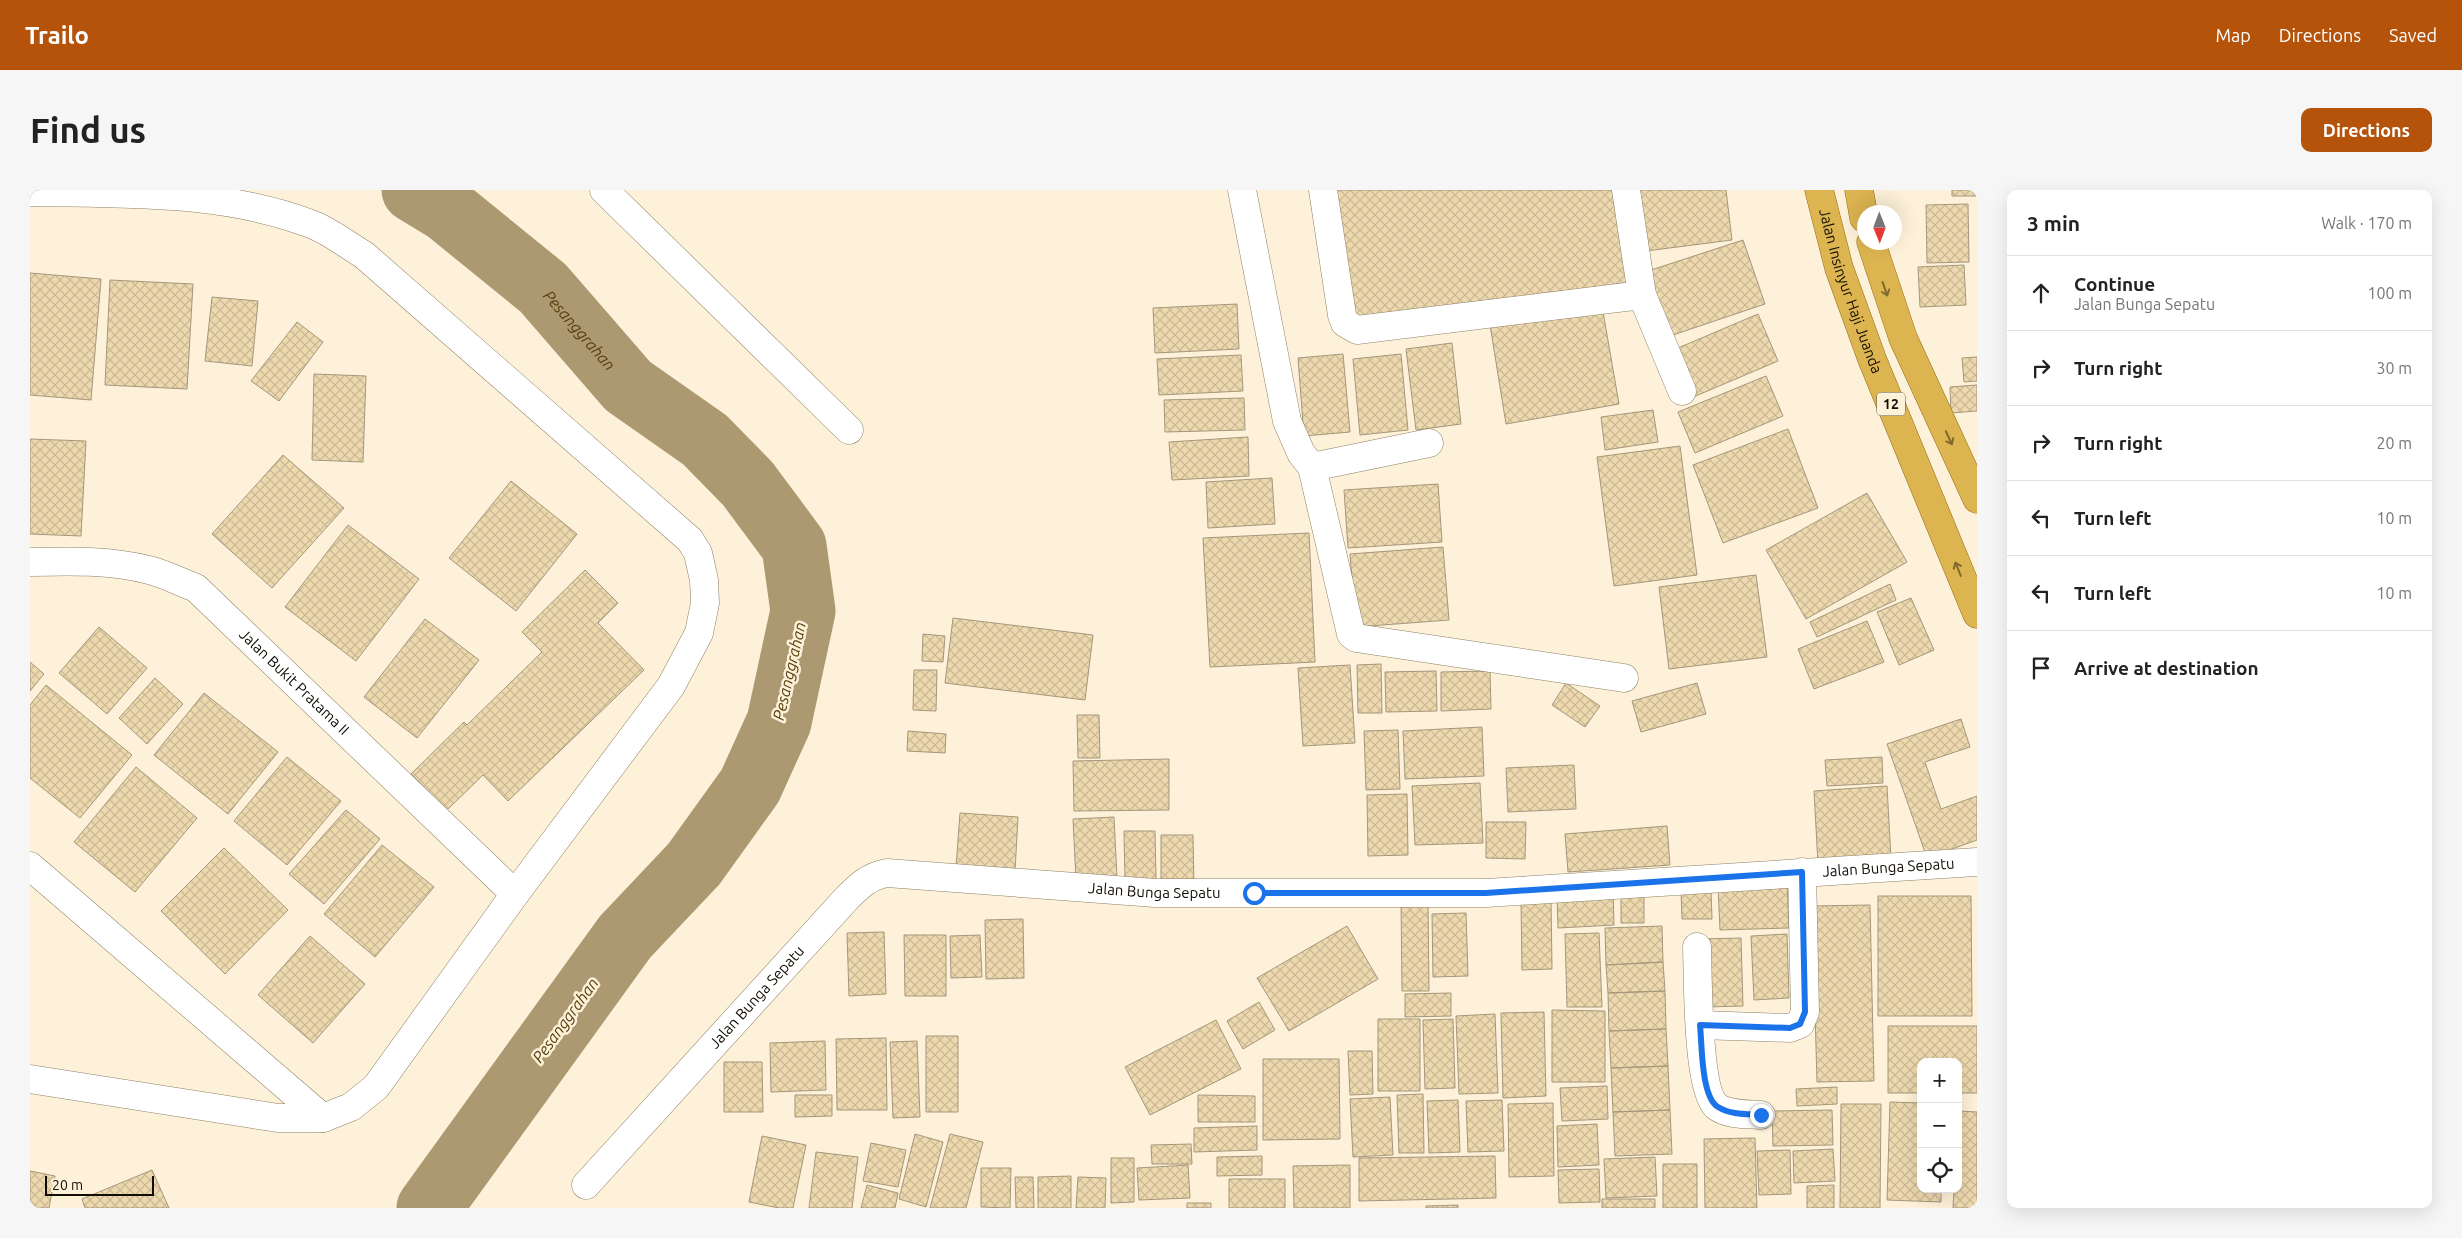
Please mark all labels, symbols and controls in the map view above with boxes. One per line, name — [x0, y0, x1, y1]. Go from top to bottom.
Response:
text: Trailo — [25, 22, 89, 49]
text: Map — [2215, 25, 2251, 45]
text: Directions — [2279, 25, 2361, 45]
text: Saved — [2389, 25, 2437, 45]
button: Directions — [2301, 108, 2432, 152]
text: Find us — [30, 110, 146, 150]
north arrow — [1857, 205, 1902, 250]
street label: Jalan Insinyur Haji Juanda — [1816, 207, 1886, 376]
text: 3 min — [2027, 211, 2080, 235]
text: Walk · 170 m — [2321, 214, 2412, 232]
text: Continue — [2074, 273, 2155, 295]
icon: ahead — [2027, 279, 2055, 307]
one-way arrow — [1881, 281, 1890, 296]
text: 100 m — [2367, 284, 2412, 302]
water label: Pesanggrahan — [540, 286, 619, 374]
text: Jalan Bunga Sepatu — [2074, 295, 2215, 313]
icon: right — [2027, 354, 2055, 382]
text: Turn right — [2074, 357, 2162, 379]
text: 30 m — [2376, 359, 2412, 377]
road number: 12 — [1877, 392, 1905, 415]
icon: right — [2027, 429, 2055, 457]
one-way arrow — [1945, 430, 1954, 445]
text: Turn right — [2074, 432, 2162, 454]
text: 20 m — [2376, 434, 2412, 452]
icon: left — [2027, 504, 2055, 532]
text: Turn left — [2074, 507, 2152, 529]
text: 10 m — [2376, 509, 2412, 527]
one-way arrow — [1953, 562, 1963, 577]
icon: left — [2027, 579, 2055, 607]
text: Turn left — [2074, 582, 2152, 604]
text: 10 m — [2376, 584, 2412, 602]
water label: Pesanggrahan — [769, 620, 809, 722]
street label: Jalan Bukit Pratama II — [236, 625, 353, 738]
icon: arrive — [2027, 654, 2055, 682]
text: Arrive at destination — [2074, 657, 2259, 679]
street label: Jalan Bunga Sepatu — [1822, 854, 1955, 880]
street label: Jalan Bunga Sepatu — [1088, 879, 1220, 901]
route start — [1243, 882, 1266, 905]
street label: Jalan Bunga Sepatu — [706, 942, 807, 1051]
water label: Pesanggrahan — [528, 974, 602, 1066]
map controls — [1917, 1058, 1962, 1193]
button: + — [1917, 1058, 1962, 1103]
button: − — [1917, 1103, 1962, 1148]
route end — [1750, 1104, 1773, 1127]
button: locate — [1917, 1148, 1962, 1193]
scale bar — [45, 1173, 154, 1196]
text: 20 m — [52, 1177, 83, 1193]

